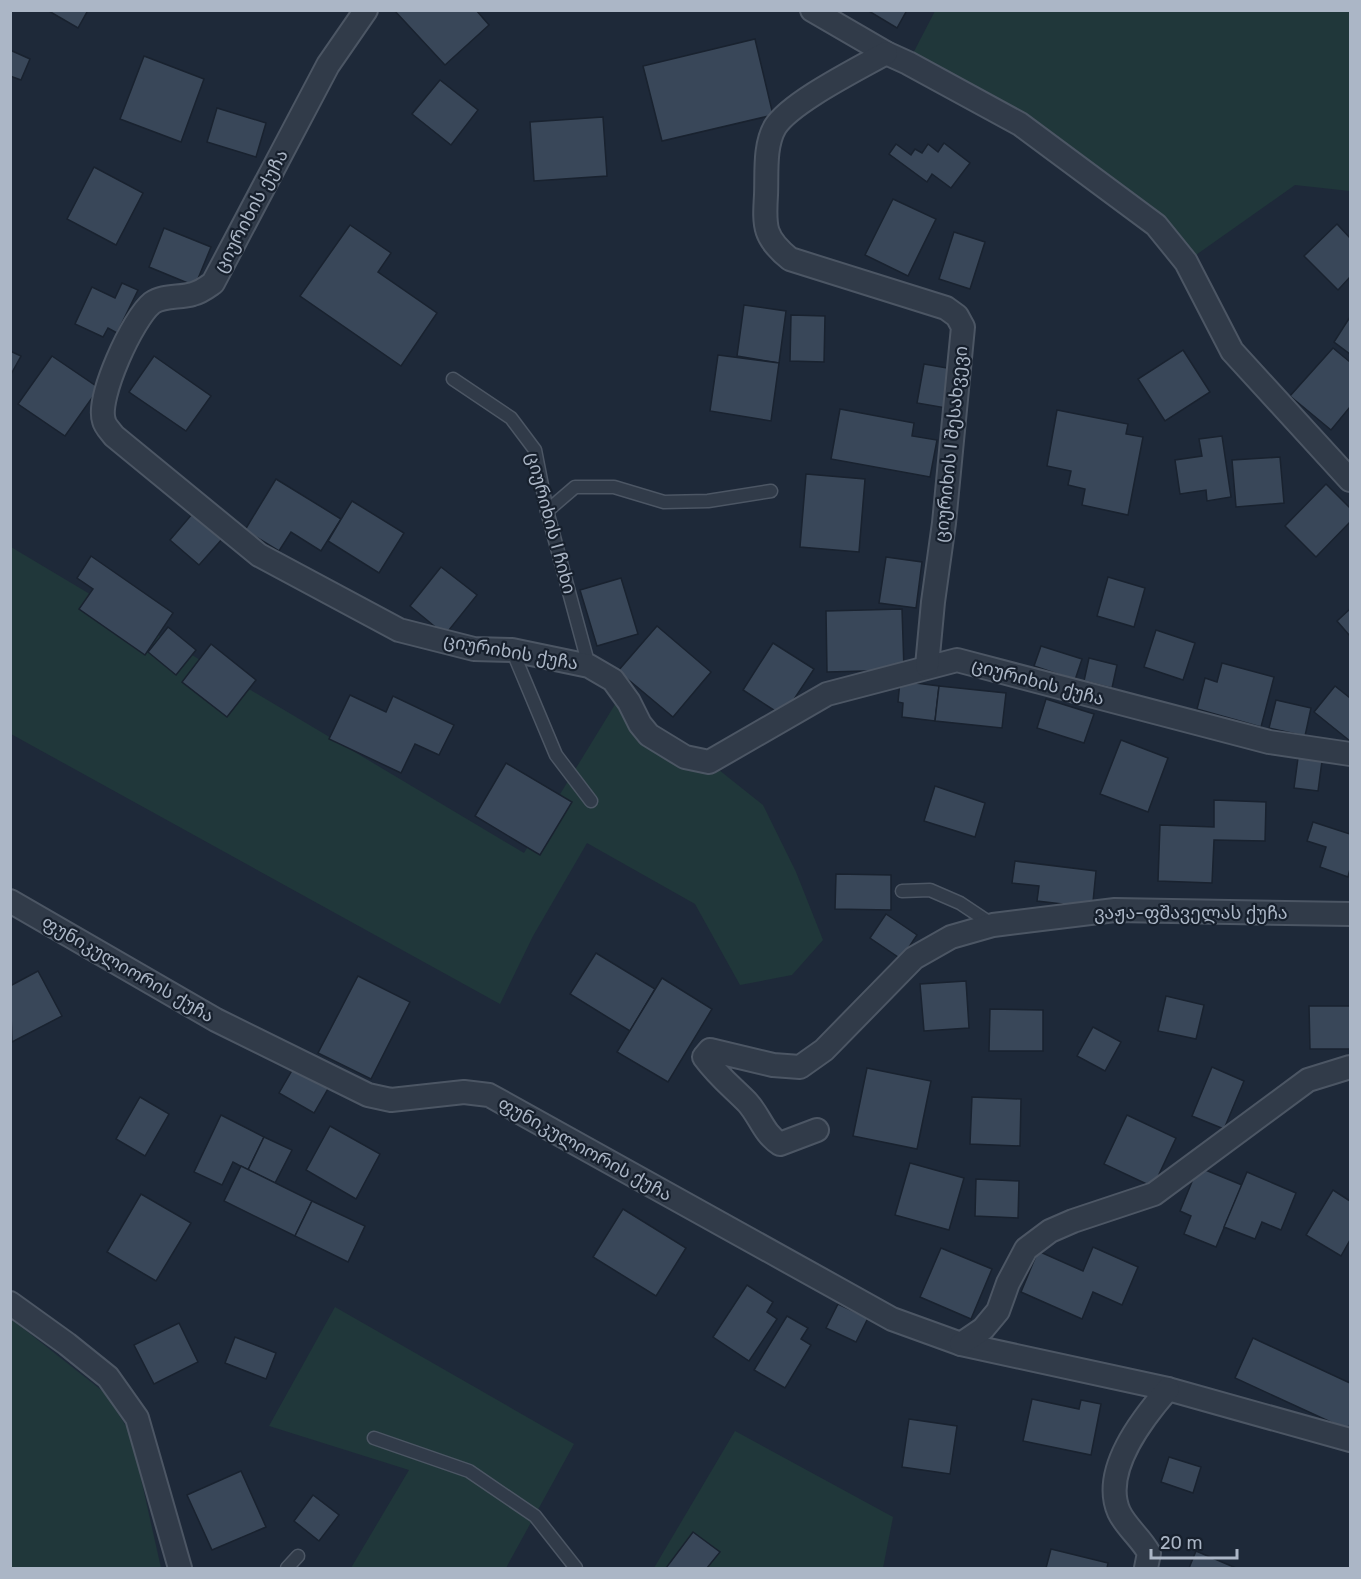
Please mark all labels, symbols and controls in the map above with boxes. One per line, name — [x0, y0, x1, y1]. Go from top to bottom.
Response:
street label: ციურიხის ქუჩა — [209, 146, 293, 276]
street label: ციურიხის I შესახვევი — [930, 345, 972, 543]
street label: ციურიხის I ჩიხი — [522, 450, 580, 596]
street label: ციურიხის ქუჩა — [442, 629, 580, 675]
street label: ციურიხის ქუჩა — [969, 654, 1107, 710]
street label: ვაჟა-ფშაველას ქუჩა — [1094, 902, 1288, 924]
street label: ფუნიკულიორის ქუჩა — [38, 911, 218, 1027]
street label: ფუნიკულიორის ქუჩა — [494, 1092, 676, 1206]
scale bar — [1151, 1522, 1236, 1560]
text: 20 m — [1160, 1532, 1202, 1554]

